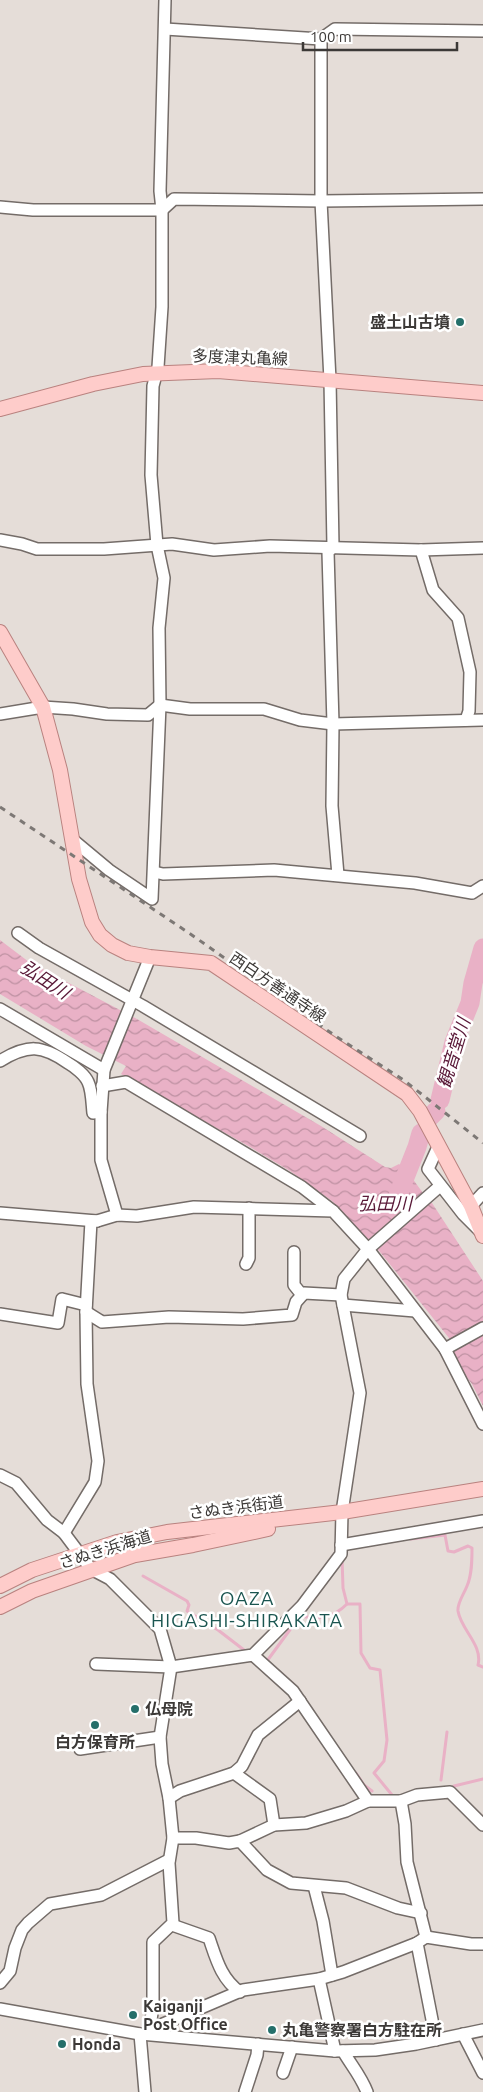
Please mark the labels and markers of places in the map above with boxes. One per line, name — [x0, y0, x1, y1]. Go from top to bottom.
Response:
place label: 盛土山古墳 — [370, 313, 450, 331]
marker: 盛土山古墳 — [454, 316, 466, 328]
place label: 仏母院 — [145, 1700, 193, 1718]
marker: 仏母院 — [129, 1703, 141, 1715]
marker: 白方保育所 — [89, 1719, 101, 1731]
place label: 白方保育所 — [55, 1733, 135, 1751]
place label: Kaiganji Post Office — [143, 1997, 228, 2033]
marker: Kaiganji Post Office — [127, 2009, 139, 2021]
place label: 丸亀警察署白方駐在所 — [282, 2021, 442, 2039]
marker: 丸亀警察署白方駐在所 — [266, 2024, 278, 2036]
place label: Honda — [72, 2035, 121, 2053]
marker: Honda — [56, 2038, 68, 2050]

